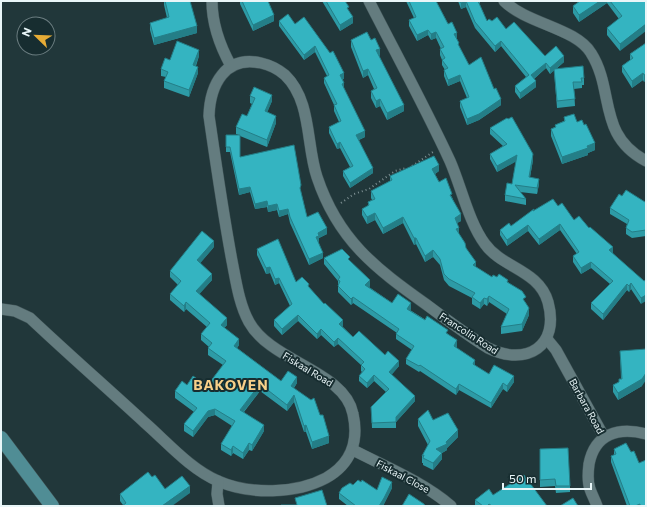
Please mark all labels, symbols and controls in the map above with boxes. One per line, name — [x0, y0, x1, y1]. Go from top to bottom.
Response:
north arrow — [16, 16, 56, 56]
text: N — [19, 26, 34, 38]
street label: Francolin Road — [437, 310, 501, 357]
street label: Fiskaal Road — [281, 349, 336, 389]
district label: BAKOVEN — [193, 376, 269, 393]
street label: Barbara Road — [567, 376, 607, 436]
street label: Fiskaal Close — [374, 457, 432, 495]
scale bar — [503, 465, 591, 491]
text: 50 m — [509, 471, 537, 485]

